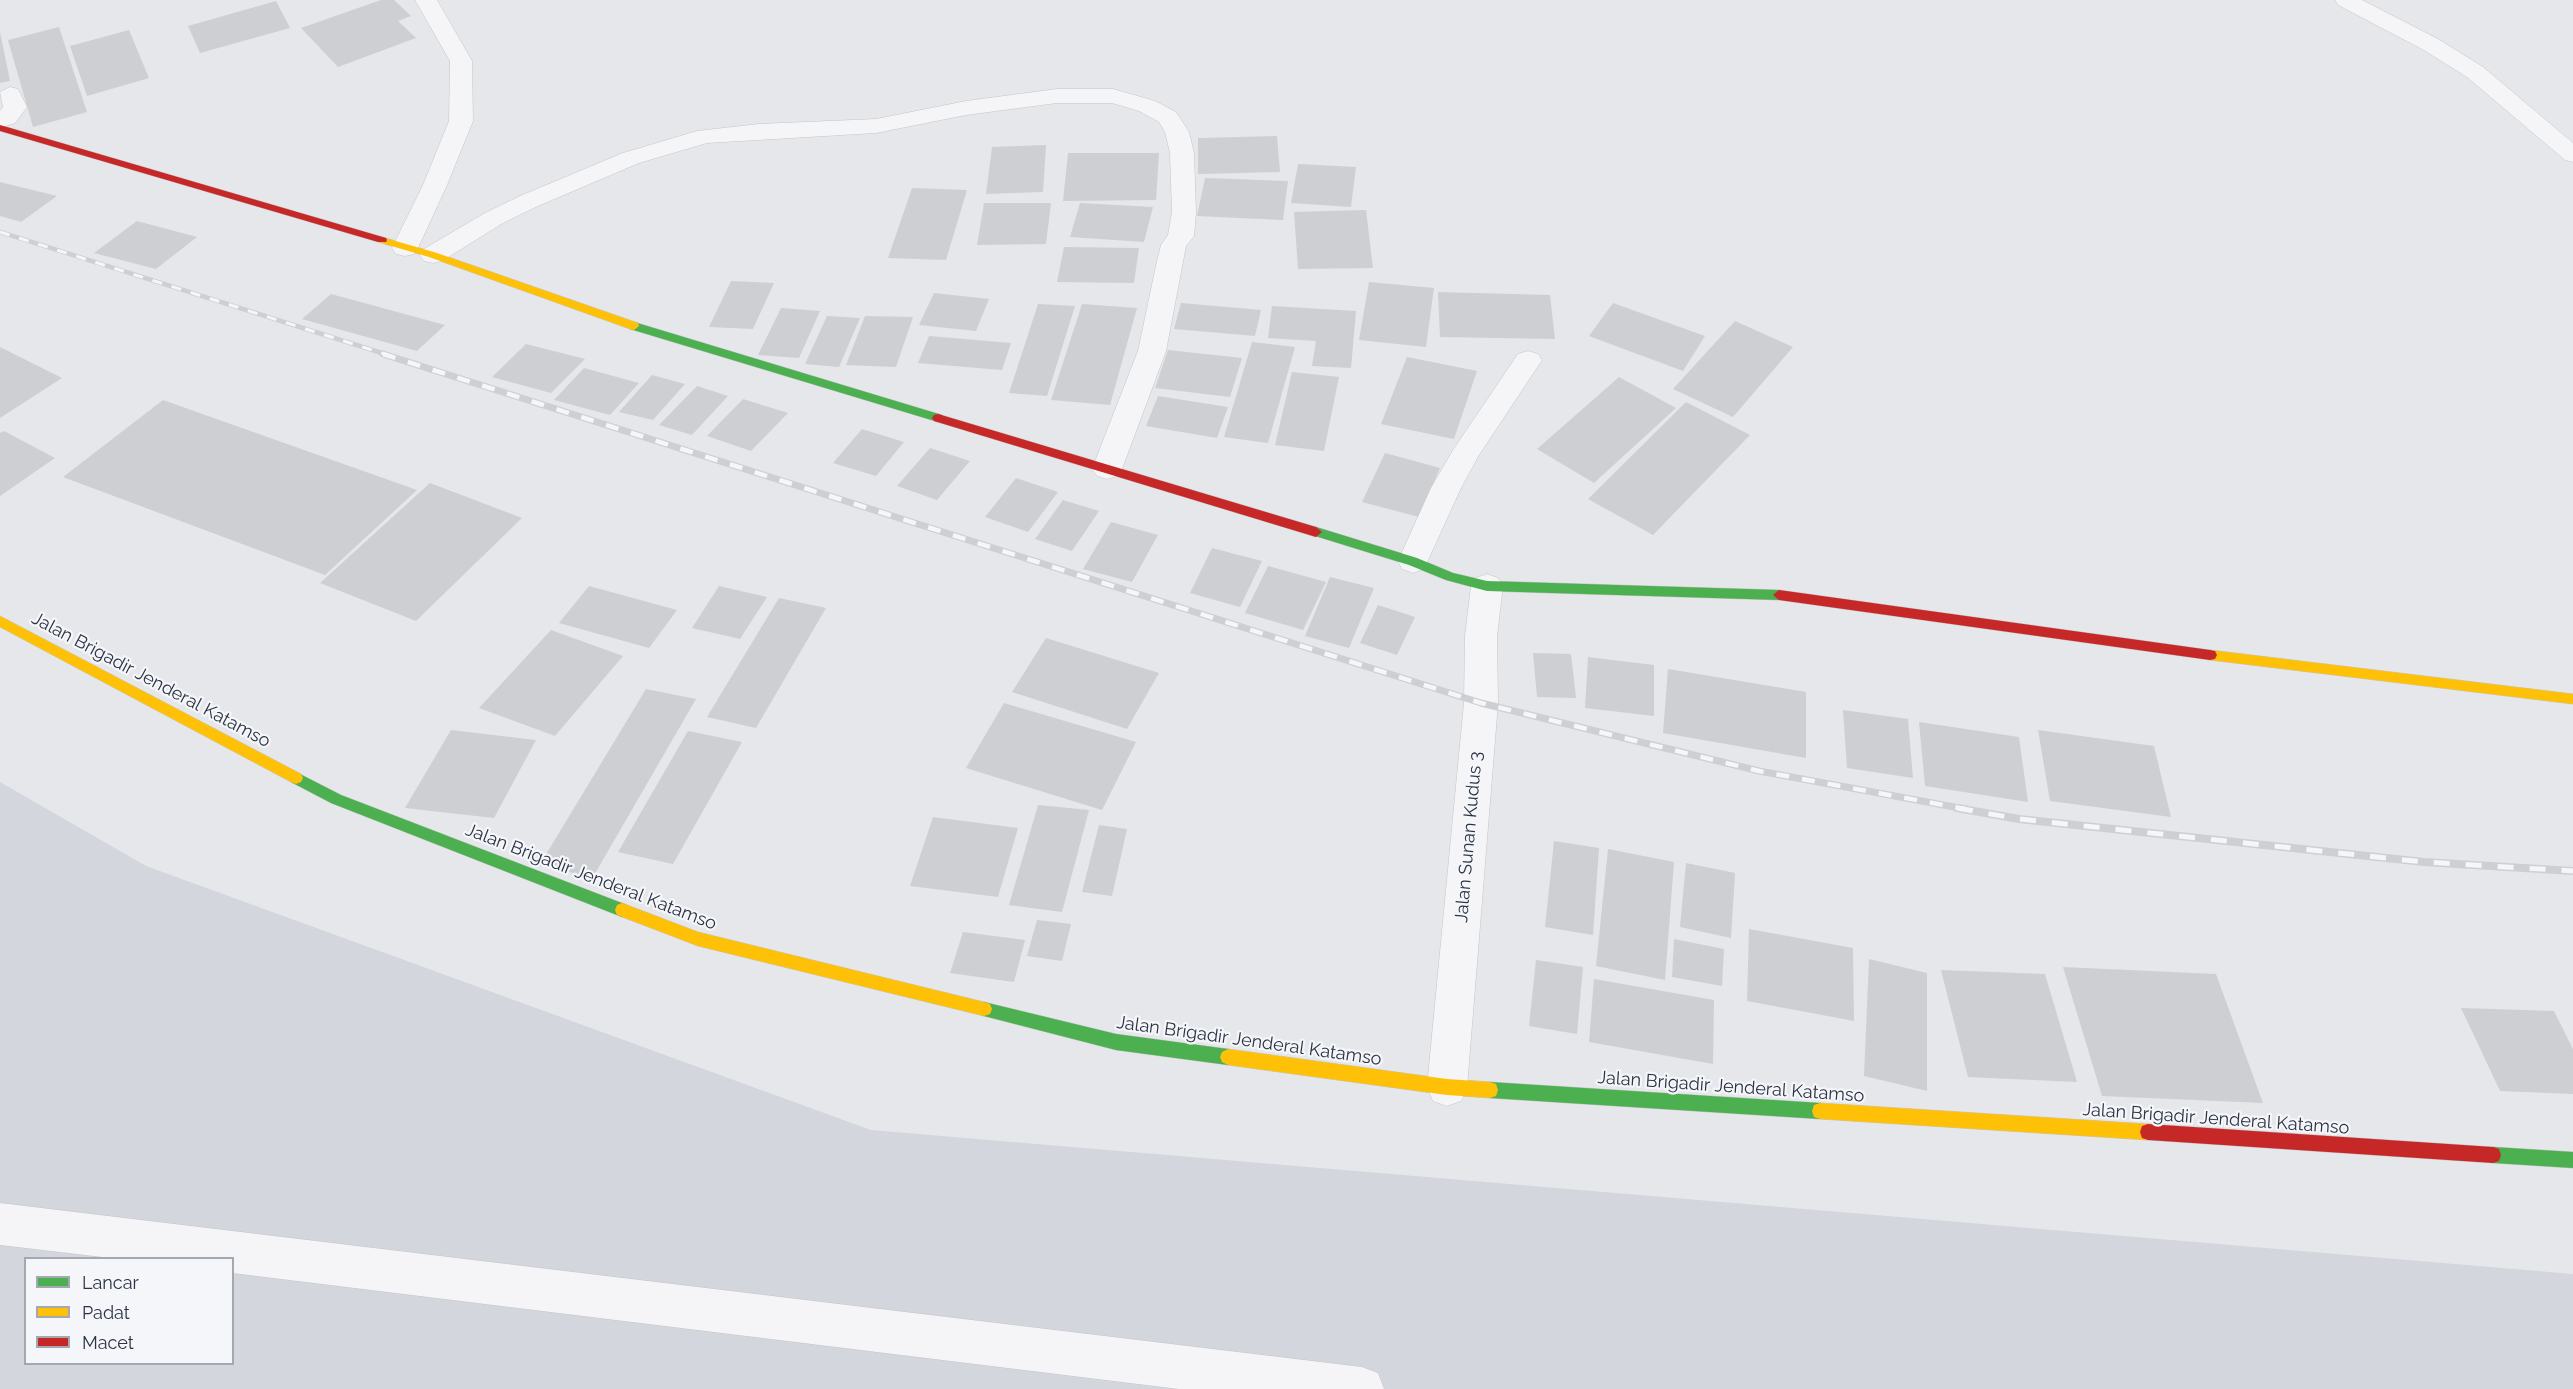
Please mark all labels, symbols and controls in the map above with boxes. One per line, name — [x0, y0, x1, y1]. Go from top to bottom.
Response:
street label: Jalan Brigadir Jenderal Katamso — [28, 608, 274, 752]
street label: Jalan Sunan Kudus 3 — [1451, 750, 1487, 924]
street label: Jalan Brigadir Jenderal Katamso — [462, 819, 720, 935]
street label: Jalan Brigadir Jenderal Katamso — [1115, 1012, 1383, 1070]
street label: Jalan Brigadir Jenderal Katamso — [1597, 1067, 1865, 1107]
street label: Jalan Brigadir Jenderal Katamso — [2082, 1099, 2350, 1139]
legend — [24, 1257, 234, 1365]
text: Lancar — [82, 1272, 139, 1293]
text: Padat — [82, 1302, 130, 1323]
text: Macet — [82, 1332, 134, 1353]

